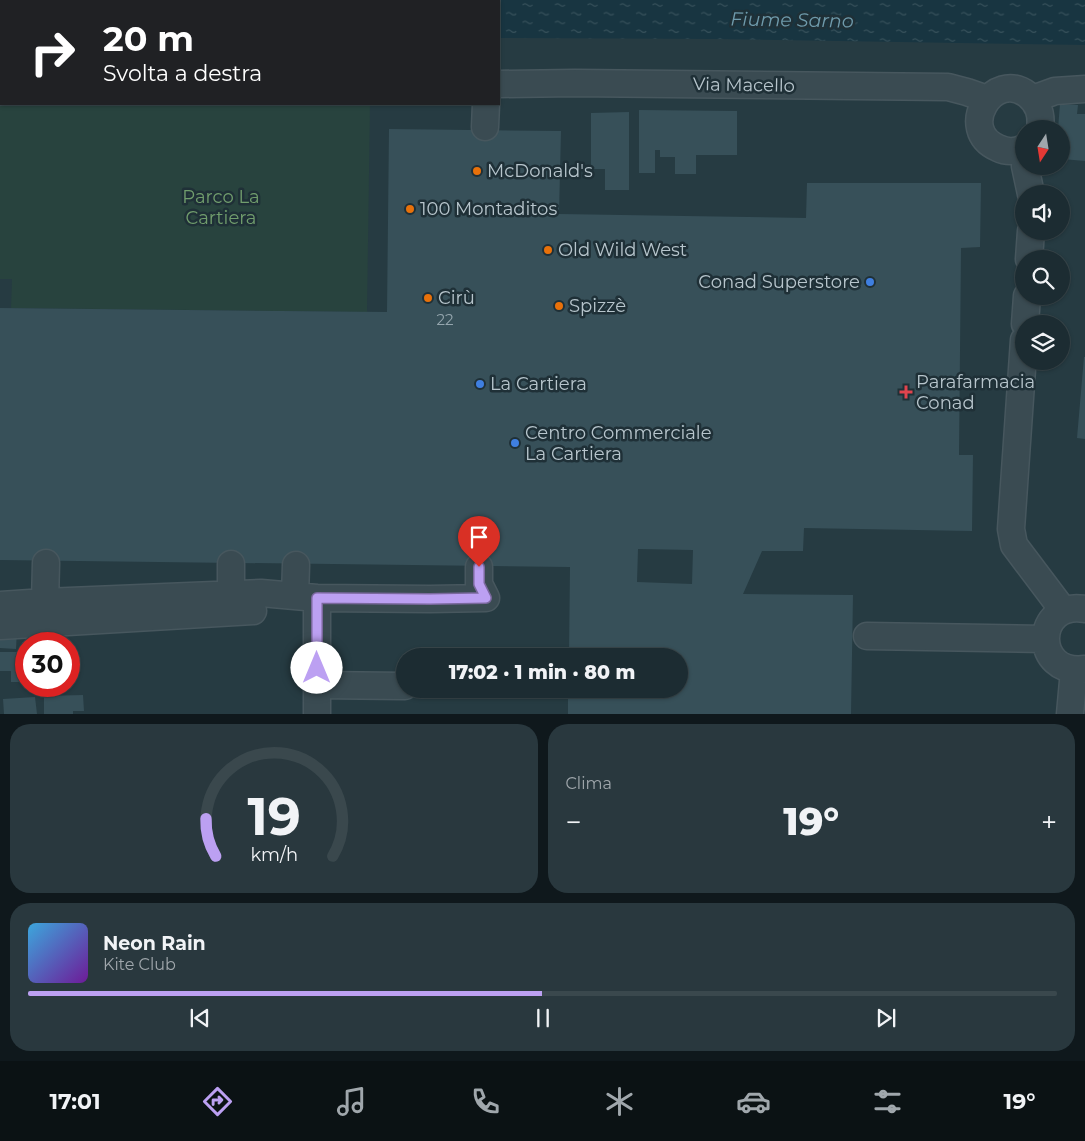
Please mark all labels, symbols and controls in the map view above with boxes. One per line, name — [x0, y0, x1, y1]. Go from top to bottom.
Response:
water label: Fiume Sarno — [730, 7, 854, 33]
text: 20 m — [103, 17, 194, 60]
icon: right — [20, 20, 85, 85]
text: Svolta a destra — [103, 60, 262, 87]
street label: Via Macello — [693, 73, 795, 97]
north arrow — [1015, 120, 1070, 175]
map controls — [1015, 120, 1070, 370]
place label: McDonald's — [487, 160, 593, 182]
marker: McDonald's — [471, 165, 483, 177]
button: sound — [1015, 185, 1070, 240]
park label: Parco La Cartiera — [182, 186, 260, 229]
place label: 100 Montaditos — [420, 198, 557, 220]
marker: 100 Montaditos — [404, 203, 416, 215]
place label: Old Wild West — [558, 239, 687, 261]
marker: Old Wild West — [542, 244, 554, 256]
button: search — [1015, 250, 1070, 305]
place label: Conad Superstore — [698, 271, 860, 293]
marker: Conad Superstore — [864, 276, 876, 288]
place label: Cirù — [438, 287, 475, 309]
marker: Cirù — [422, 292, 434, 304]
place label: Spizzè — [569, 295, 626, 317]
marker: Spizzè — [553, 300, 565, 312]
house number: 22 — [436, 310, 454, 329]
button: layers — [1015, 315, 1070, 370]
place label: Parafarmacia Conad — [916, 371, 1035, 414]
place label: La Cartiera — [490, 373, 587, 395]
marker: La Cartiera — [474, 378, 486, 390]
marker: Parafarmacia Conad — [900, 386, 912, 398]
place label: Centro Commerciale La Cartiera — [525, 422, 712, 465]
marker: Centro Commerciale La Cartiera — [509, 437, 521, 449]
pin — [458, 516, 500, 567]
icon: arrive — [465, 523, 493, 551]
speed limit sign: 30 — [15, 632, 80, 697]
position arrow — [290, 641, 342, 693]
text: 17:02 · 1 min · 80 m — [449, 661, 635, 684]
text: Clima — [566, 774, 612, 793]
text: 19 — [247, 785, 301, 848]
text: 19° — [783, 798, 839, 845]
text: − — [566, 805, 582, 839]
text: + — [1041, 805, 1057, 839]
text: km/h — [250, 844, 298, 865]
text: Neon Rain — [103, 932, 206, 955]
text: Kite Club — [103, 955, 176, 974]
icon: previous — [186, 1004, 214, 1032]
icon: pause — [529, 1004, 557, 1032]
icon: next — [872, 1004, 900, 1032]
icon: directions — [200, 1084, 235, 1119]
icon: music — [334, 1084, 369, 1119]
icon: phone — [468, 1084, 503, 1119]
icon: climate — [602, 1084, 637, 1119]
icon: car — [736, 1084, 771, 1119]
icon: filters — [870, 1084, 905, 1119]
text: 17:01 — [50, 1088, 101, 1115]
text: 19° — [1004, 1088, 1035, 1115]

